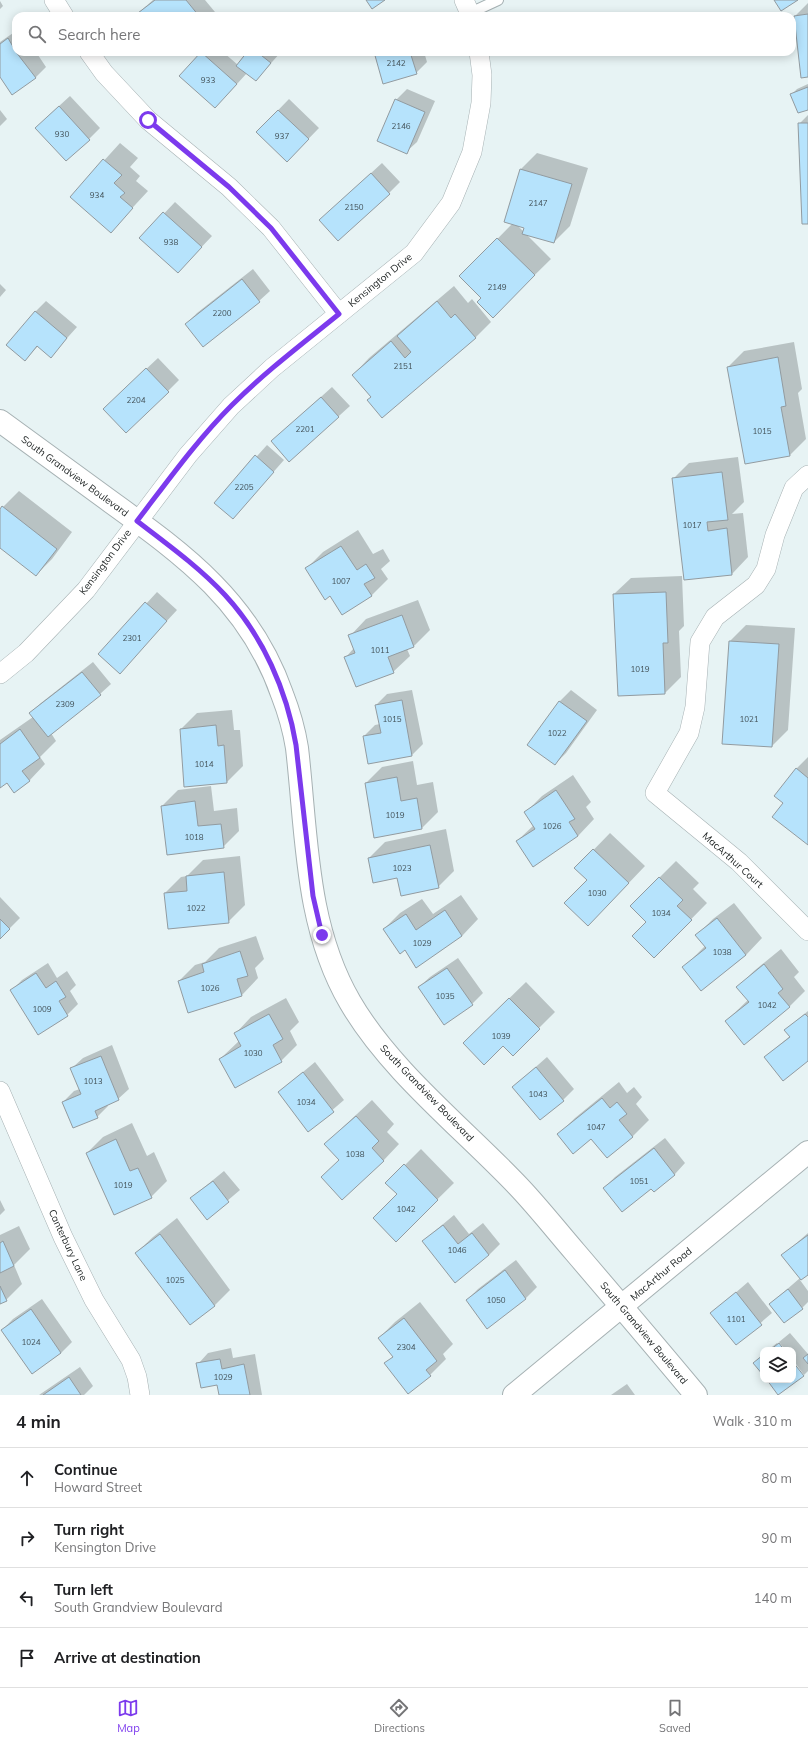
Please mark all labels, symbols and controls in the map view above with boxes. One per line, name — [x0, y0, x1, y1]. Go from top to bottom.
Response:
search box — [12, 12, 796, 56]
icon: search — [26, 23, 48, 45]
text: Search here — [58, 25, 140, 44]
house number: 2142 — [386, 58, 406, 68]
house number: 933 — [201, 75, 215, 85]
route start — [139, 111, 157, 129]
house number: 2146 — [391, 121, 411, 131]
house number: 930 — [55, 129, 69, 139]
house number: 937 — [275, 131, 289, 141]
house number: 934 — [90, 190, 104, 200]
house number: 2147 — [528, 198, 548, 208]
house number: 2150 — [344, 202, 364, 212]
house number: 938 — [164, 237, 178, 247]
street label: Kensington Drive — [345, 250, 415, 310]
house number: 2149 — [487, 282, 507, 292]
house number: 2200 — [212, 308, 232, 318]
house number: 2151 — [393, 361, 413, 371]
house number: 2204 — [126, 395, 146, 405]
house number: 2201 — [295, 424, 315, 434]
house number: 1015 — [752, 426, 772, 436]
street label: South Grandview Boulevard — [19, 433, 131, 519]
house number: 2205 — [234, 482, 254, 492]
house number: 1017 — [682, 520, 702, 530]
street label: Kensington Drive — [76, 527, 134, 597]
house number: 1007 — [331, 576, 351, 586]
house number: 2301 — [122, 633, 142, 643]
house number: 1011 — [370, 645, 390, 655]
house number: 1019 — [630, 664, 650, 674]
house number: 2309 — [55, 699, 75, 709]
house number: 1015 — [382, 714, 402, 724]
house number: 1021 — [739, 714, 759, 724]
house number: 1022 — [547, 728, 567, 738]
house number: 1014 — [194, 759, 214, 769]
house number: 1019 — [385, 810, 405, 820]
house number: 1026 — [542, 821, 562, 831]
street label: MacArthur Court — [700, 829, 767, 891]
house number: 1018 — [184, 832, 204, 842]
house number: 1023 — [392, 863, 412, 873]
house number: 1030 — [587, 888, 607, 898]
house number: 1022 — [186, 903, 206, 913]
house number: 1034 — [651, 908, 671, 918]
route end — [313, 926, 331, 944]
house number: 1029 — [412, 938, 432, 948]
house number: 1038 — [712, 947, 732, 957]
house number: 1026 — [200, 983, 220, 993]
house number: 1035 — [435, 991, 455, 1001]
house number: 1042 — [757, 1000, 777, 1010]
house number: 1009 — [32, 1004, 52, 1014]
house number: 1039 — [491, 1031, 511, 1041]
street label: South Grandview Boulevard — [377, 1042, 477, 1144]
house number: 1030 — [243, 1048, 263, 1058]
house number: 1013 — [83, 1076, 103, 1086]
house number: 1043 — [528, 1089, 548, 1099]
house number: 1034 — [296, 1097, 316, 1107]
house number: 1047 — [586, 1122, 606, 1132]
house number: 1038 — [345, 1149, 365, 1159]
house number: 1051 — [629, 1176, 649, 1186]
house number: 1019 — [113, 1180, 133, 1190]
house number: 1042 — [396, 1204, 416, 1214]
street label: Canterbury Lane — [46, 1207, 90, 1283]
street label: MacArthur Road — [627, 1244, 695, 1304]
house number: 1046 — [447, 1245, 467, 1255]
house number: 1025 — [165, 1275, 185, 1285]
street label: South Grandview Boulevard — [597, 1279, 691, 1387]
house number: 1050 — [486, 1295, 506, 1305]
house number: 1101 — [726, 1314, 746, 1324]
house number: 1024 — [21, 1337, 41, 1347]
house number: 2304 — [396, 1342, 416, 1352]
map controls — [760, 1347, 796, 1383]
button: layers — [760, 1347, 796, 1383]
house number: 1029 — [213, 1372, 233, 1382]
text: 4 min — [16, 1411, 61, 1432]
text: Walk · 310 m — [713, 1413, 792, 1429]
text: Continue — [54, 1460, 117, 1479]
icon: ahead — [16, 1467, 38, 1489]
text: 80 m — [762, 1470, 792, 1486]
text: Howard Street — [54, 1479, 142, 1495]
text: Turn right — [54, 1520, 124, 1539]
icon: right — [16, 1527, 38, 1549]
text: 90 m — [762, 1530, 792, 1546]
text: Kensington Drive — [54, 1539, 156, 1555]
text: Turn left — [54, 1580, 113, 1599]
icon: left — [16, 1587, 38, 1609]
text: 140 m — [754, 1590, 792, 1606]
text: South Grandview Boulevard — [54, 1599, 223, 1615]
icon: arrive — [16, 1647, 38, 1669]
text: Arrive at destination — [54, 1648, 201, 1667]
tab: Map — [117, 1697, 140, 1735]
tab: Directions — [374, 1697, 425, 1735]
tab: Saved — [659, 1697, 691, 1735]

